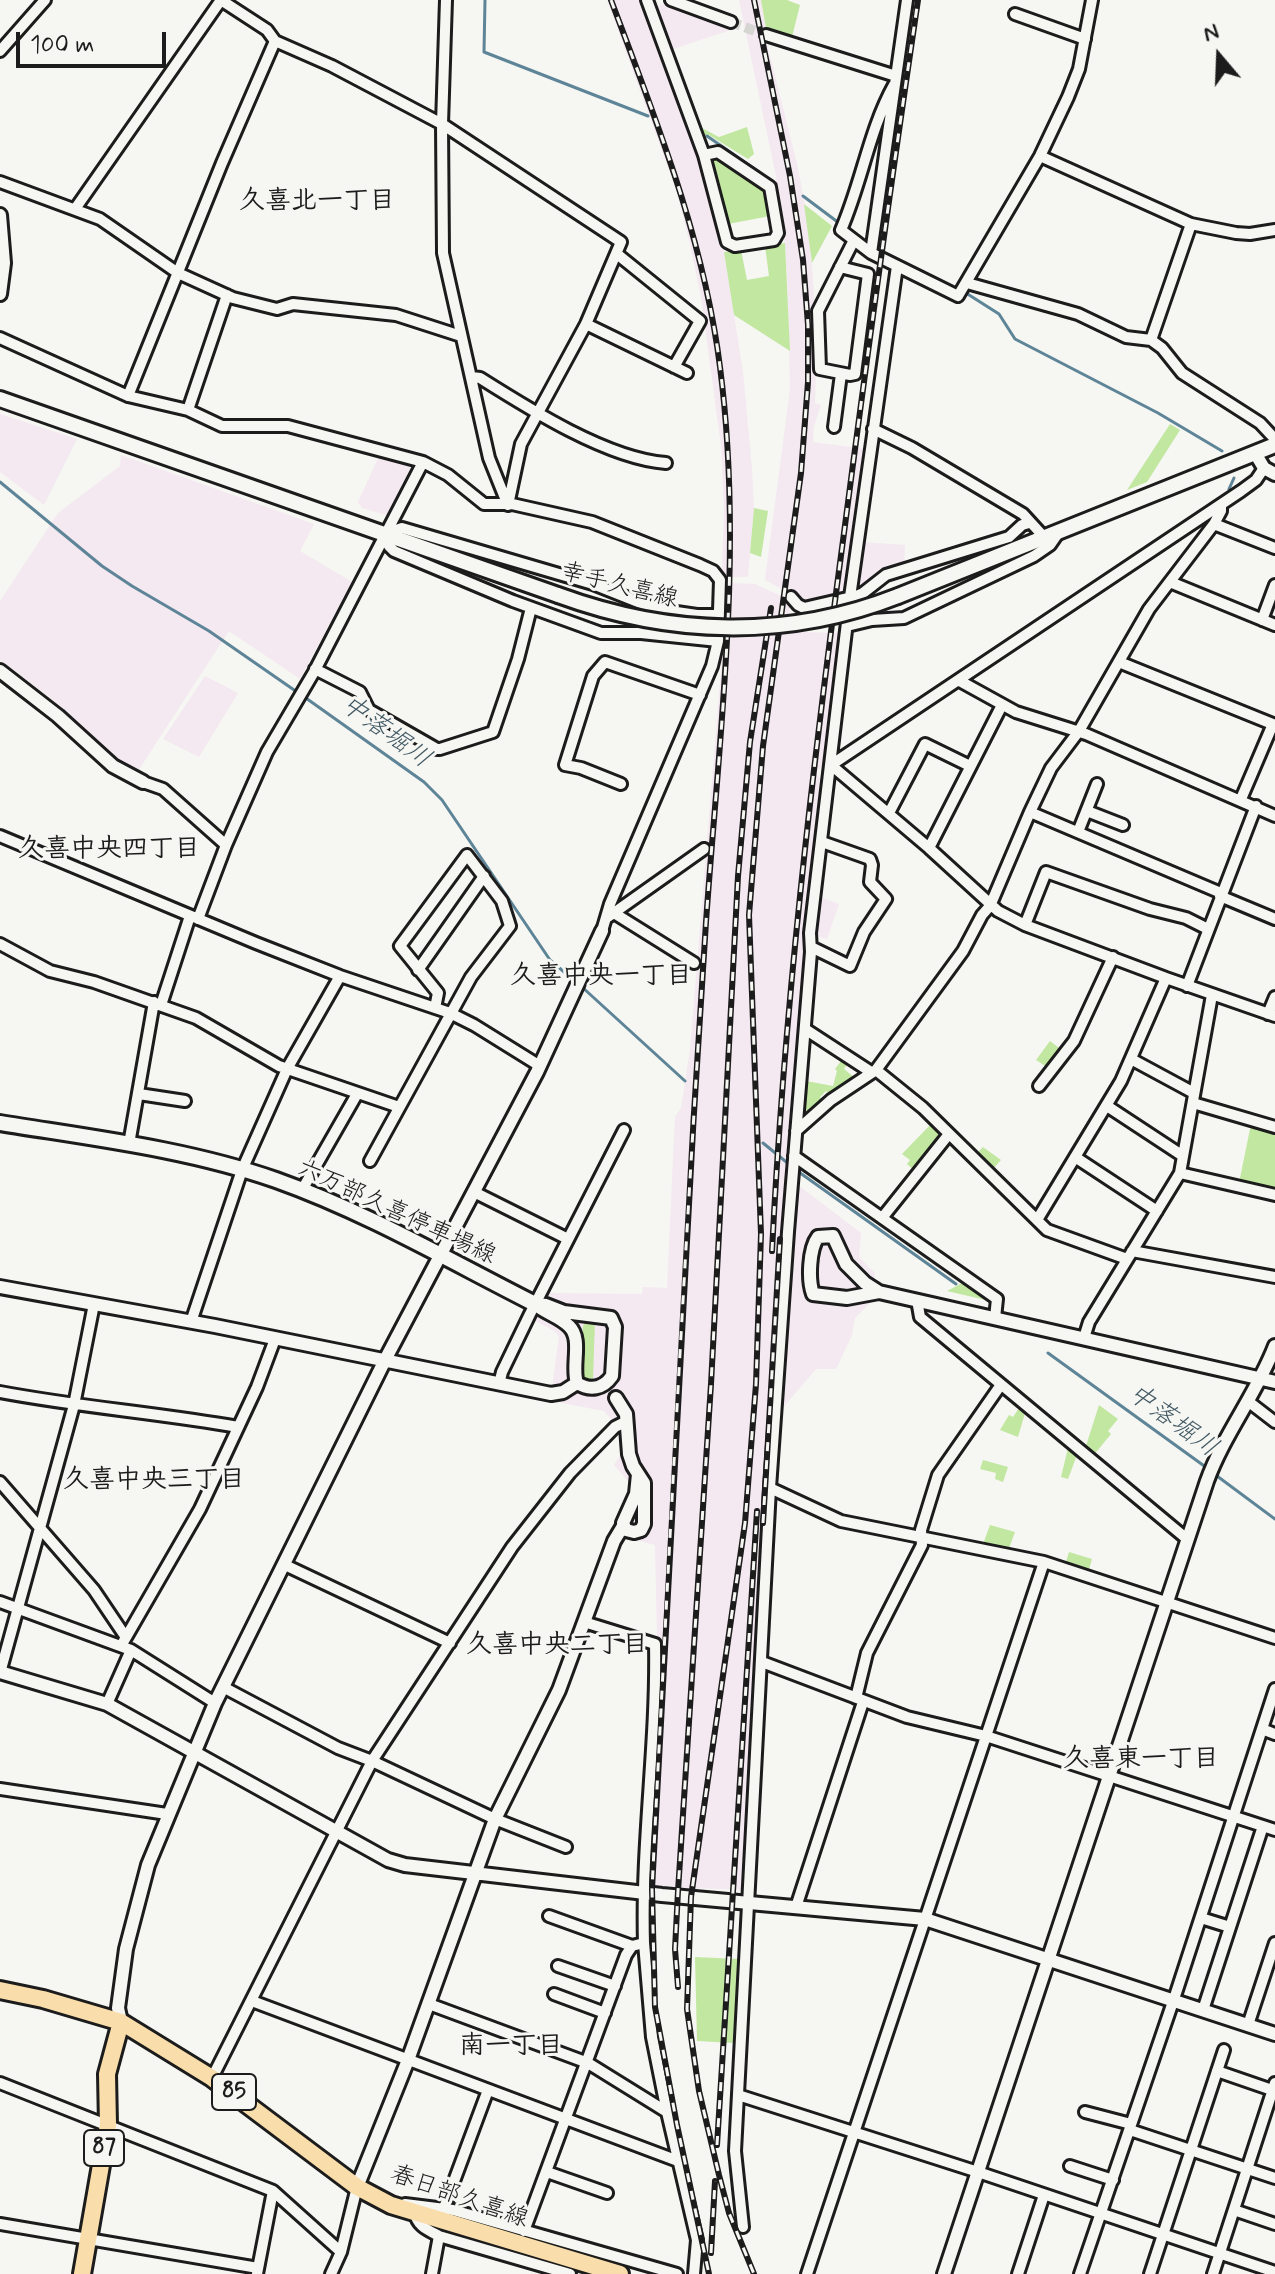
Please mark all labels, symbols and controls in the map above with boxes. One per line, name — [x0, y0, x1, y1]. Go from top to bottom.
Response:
scale bar — [20, 16, 170, 66]
north arrow — [1179, 16, 1259, 96]
text: N — [1200, 18, 1223, 49]
text: 100 m — [30, 30, 94, 61]
district label: 久喜北一丁目 — [239, 187, 395, 219]
street label: 幸手久喜線 — [557, 559, 681, 615]
water label: 中落堀川 — [334, 690, 436, 776]
district label: 久喜中央四丁目 — [18, 835, 200, 867]
district label: 久喜中央一丁目 — [510, 962, 692, 994]
street label: 六万部久喜停車場線 — [292, 1154, 500, 1272]
water label: 中落堀川 — [1121, 1379, 1223, 1465]
district label: 久喜中央三丁目 — [63, 1466, 245, 1498]
district label: 久喜中央二丁目 — [466, 1631, 648, 1663]
district label: 久喜東一丁目 — [1063, 1745, 1219, 1777]
district label: 南一丁目 — [459, 2032, 563, 2064]
road number: 85 — [212, 2074, 256, 2110]
road number: 87 — [84, 2130, 124, 2166]
street label: 春日部久喜線 — [386, 2161, 532, 2235]

